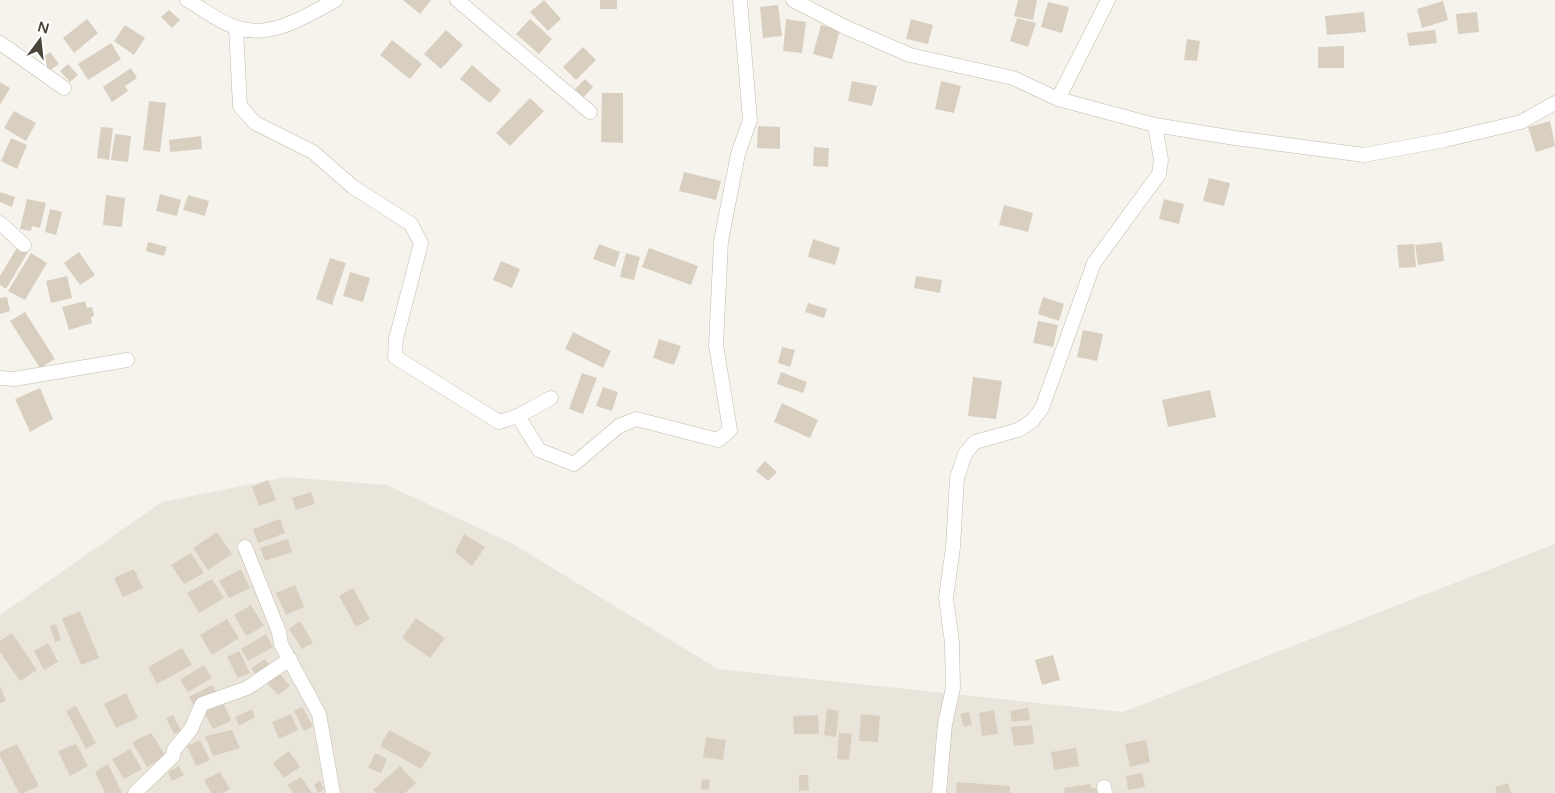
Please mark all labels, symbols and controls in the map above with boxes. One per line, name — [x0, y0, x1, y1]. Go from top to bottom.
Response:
north arrow — [15, 15, 65, 65]
text: N — [36, 18, 51, 38]

